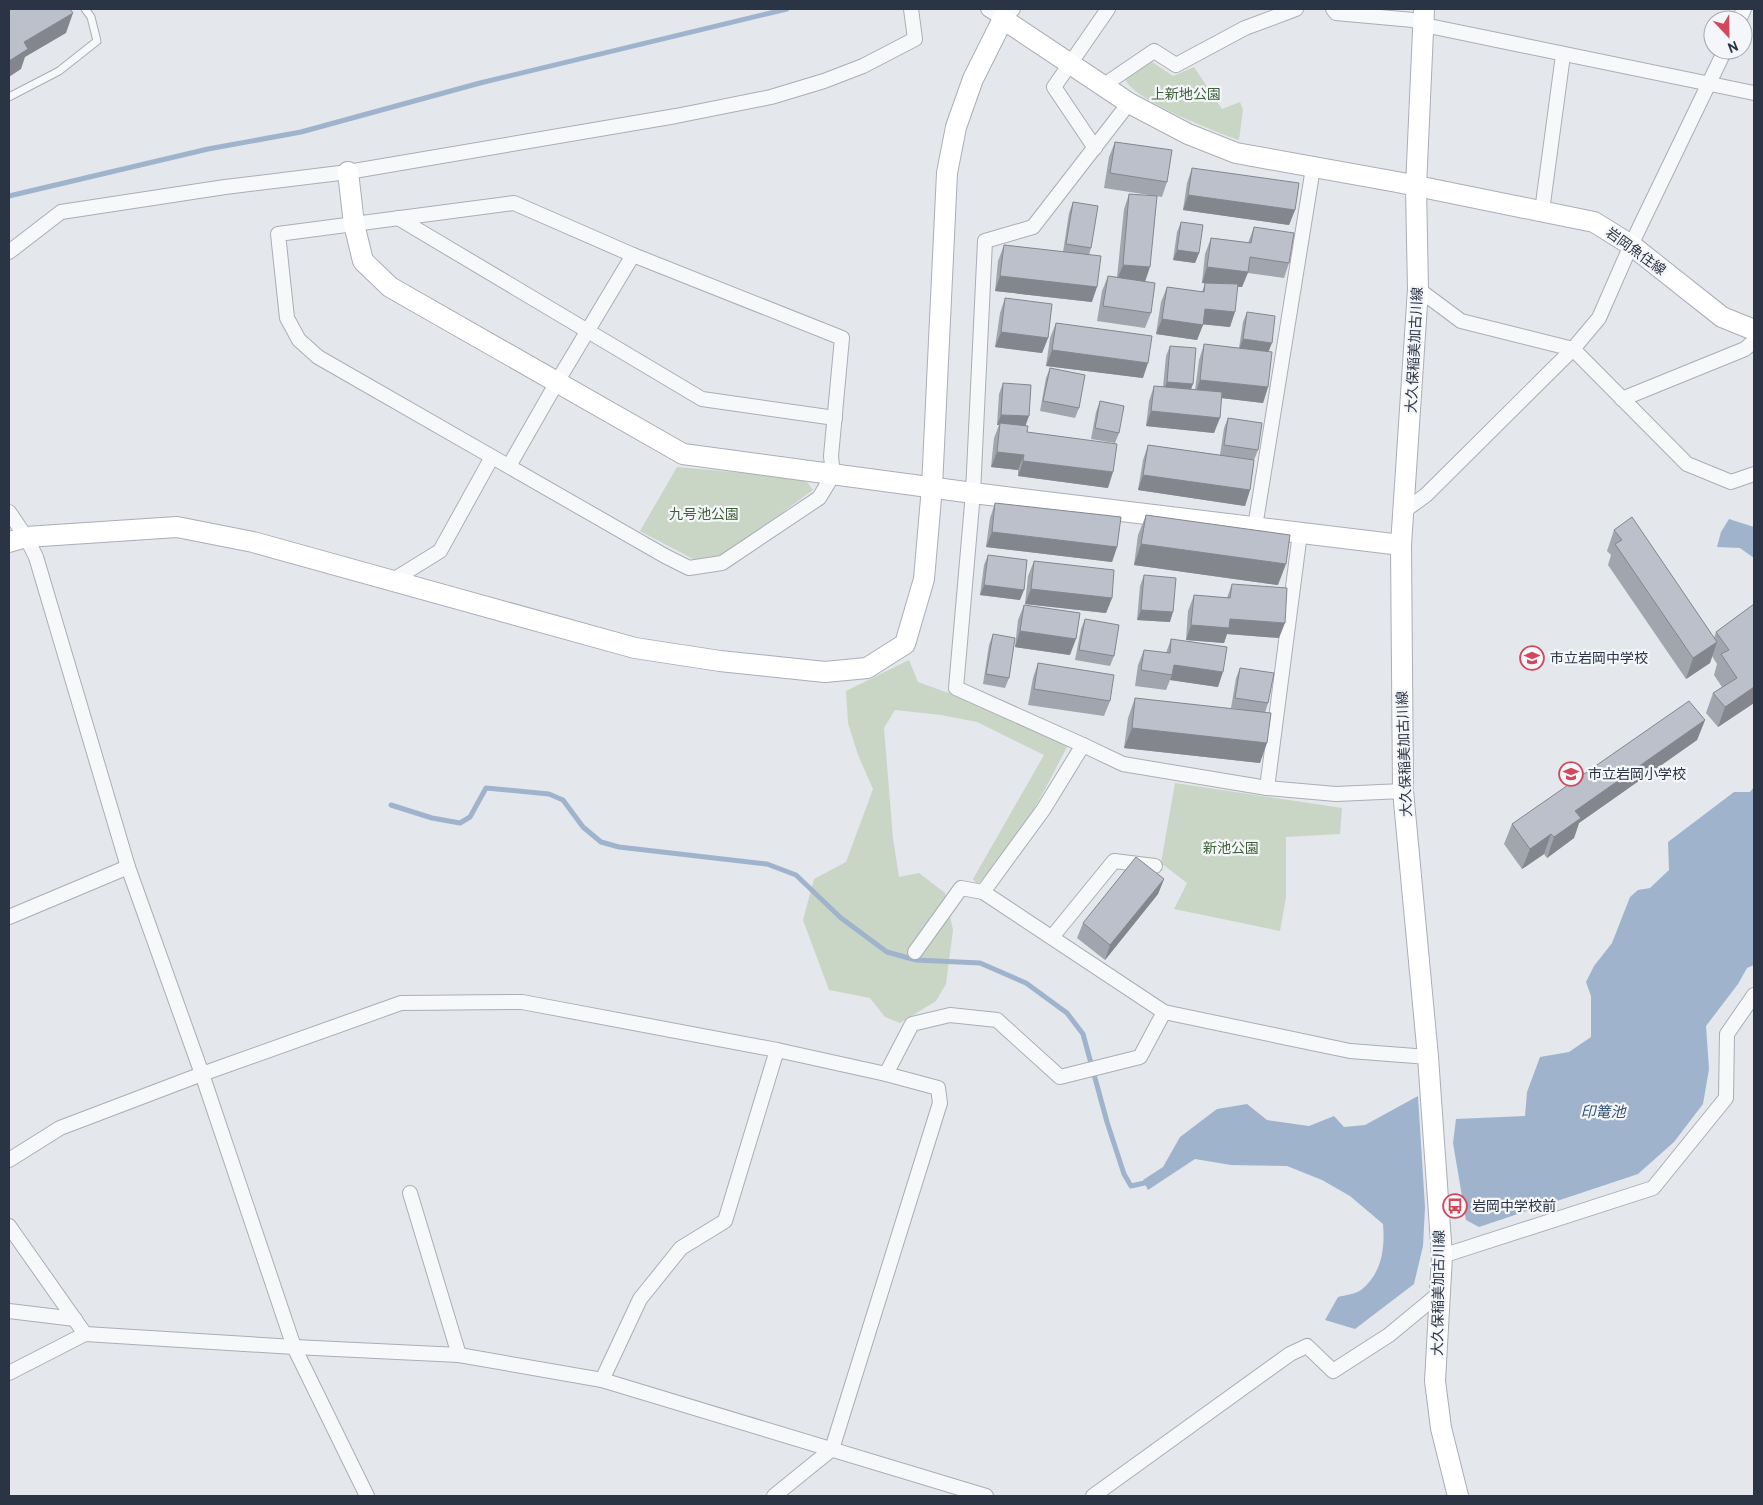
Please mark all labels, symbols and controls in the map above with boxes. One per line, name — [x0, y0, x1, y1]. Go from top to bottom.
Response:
north arrow — [1703, 10, 1753, 60]
text: N — [1724, 36, 1740, 55]
park label: 上新地公園 — [1151, 87, 1221, 104]
street label: 岩岡魚住線 — [1602, 225, 1668, 280]
street label: 大久保稲美加古川線 — [1404, 287, 1427, 413]
park label: 九号池公園 — [669, 507, 739, 524]
school or university icon: 市立岩岡中学校 — [1519, 645, 1545, 671]
place label: 市立岩岡中学校 — [1550, 651, 1648, 668]
street label: 大久保稲美加古川線 — [1395, 691, 1416, 817]
school or university icon: 市立岩岡小学校 — [1558, 761, 1584, 787]
place label: 市立岩岡小学校 — [1588, 767, 1686, 784]
park label: 新池公園 — [1203, 841, 1259, 858]
water label: 印篭池 — [1580, 1104, 1627, 1123]
bus stop icon: 岩岡中学校前 — [1442, 1193, 1468, 1219]
place label: 岩岡中学校前 — [1472, 1198, 1556, 1216]
street label: 大久保稲美加古川線 — [1430, 1230, 1449, 1356]

